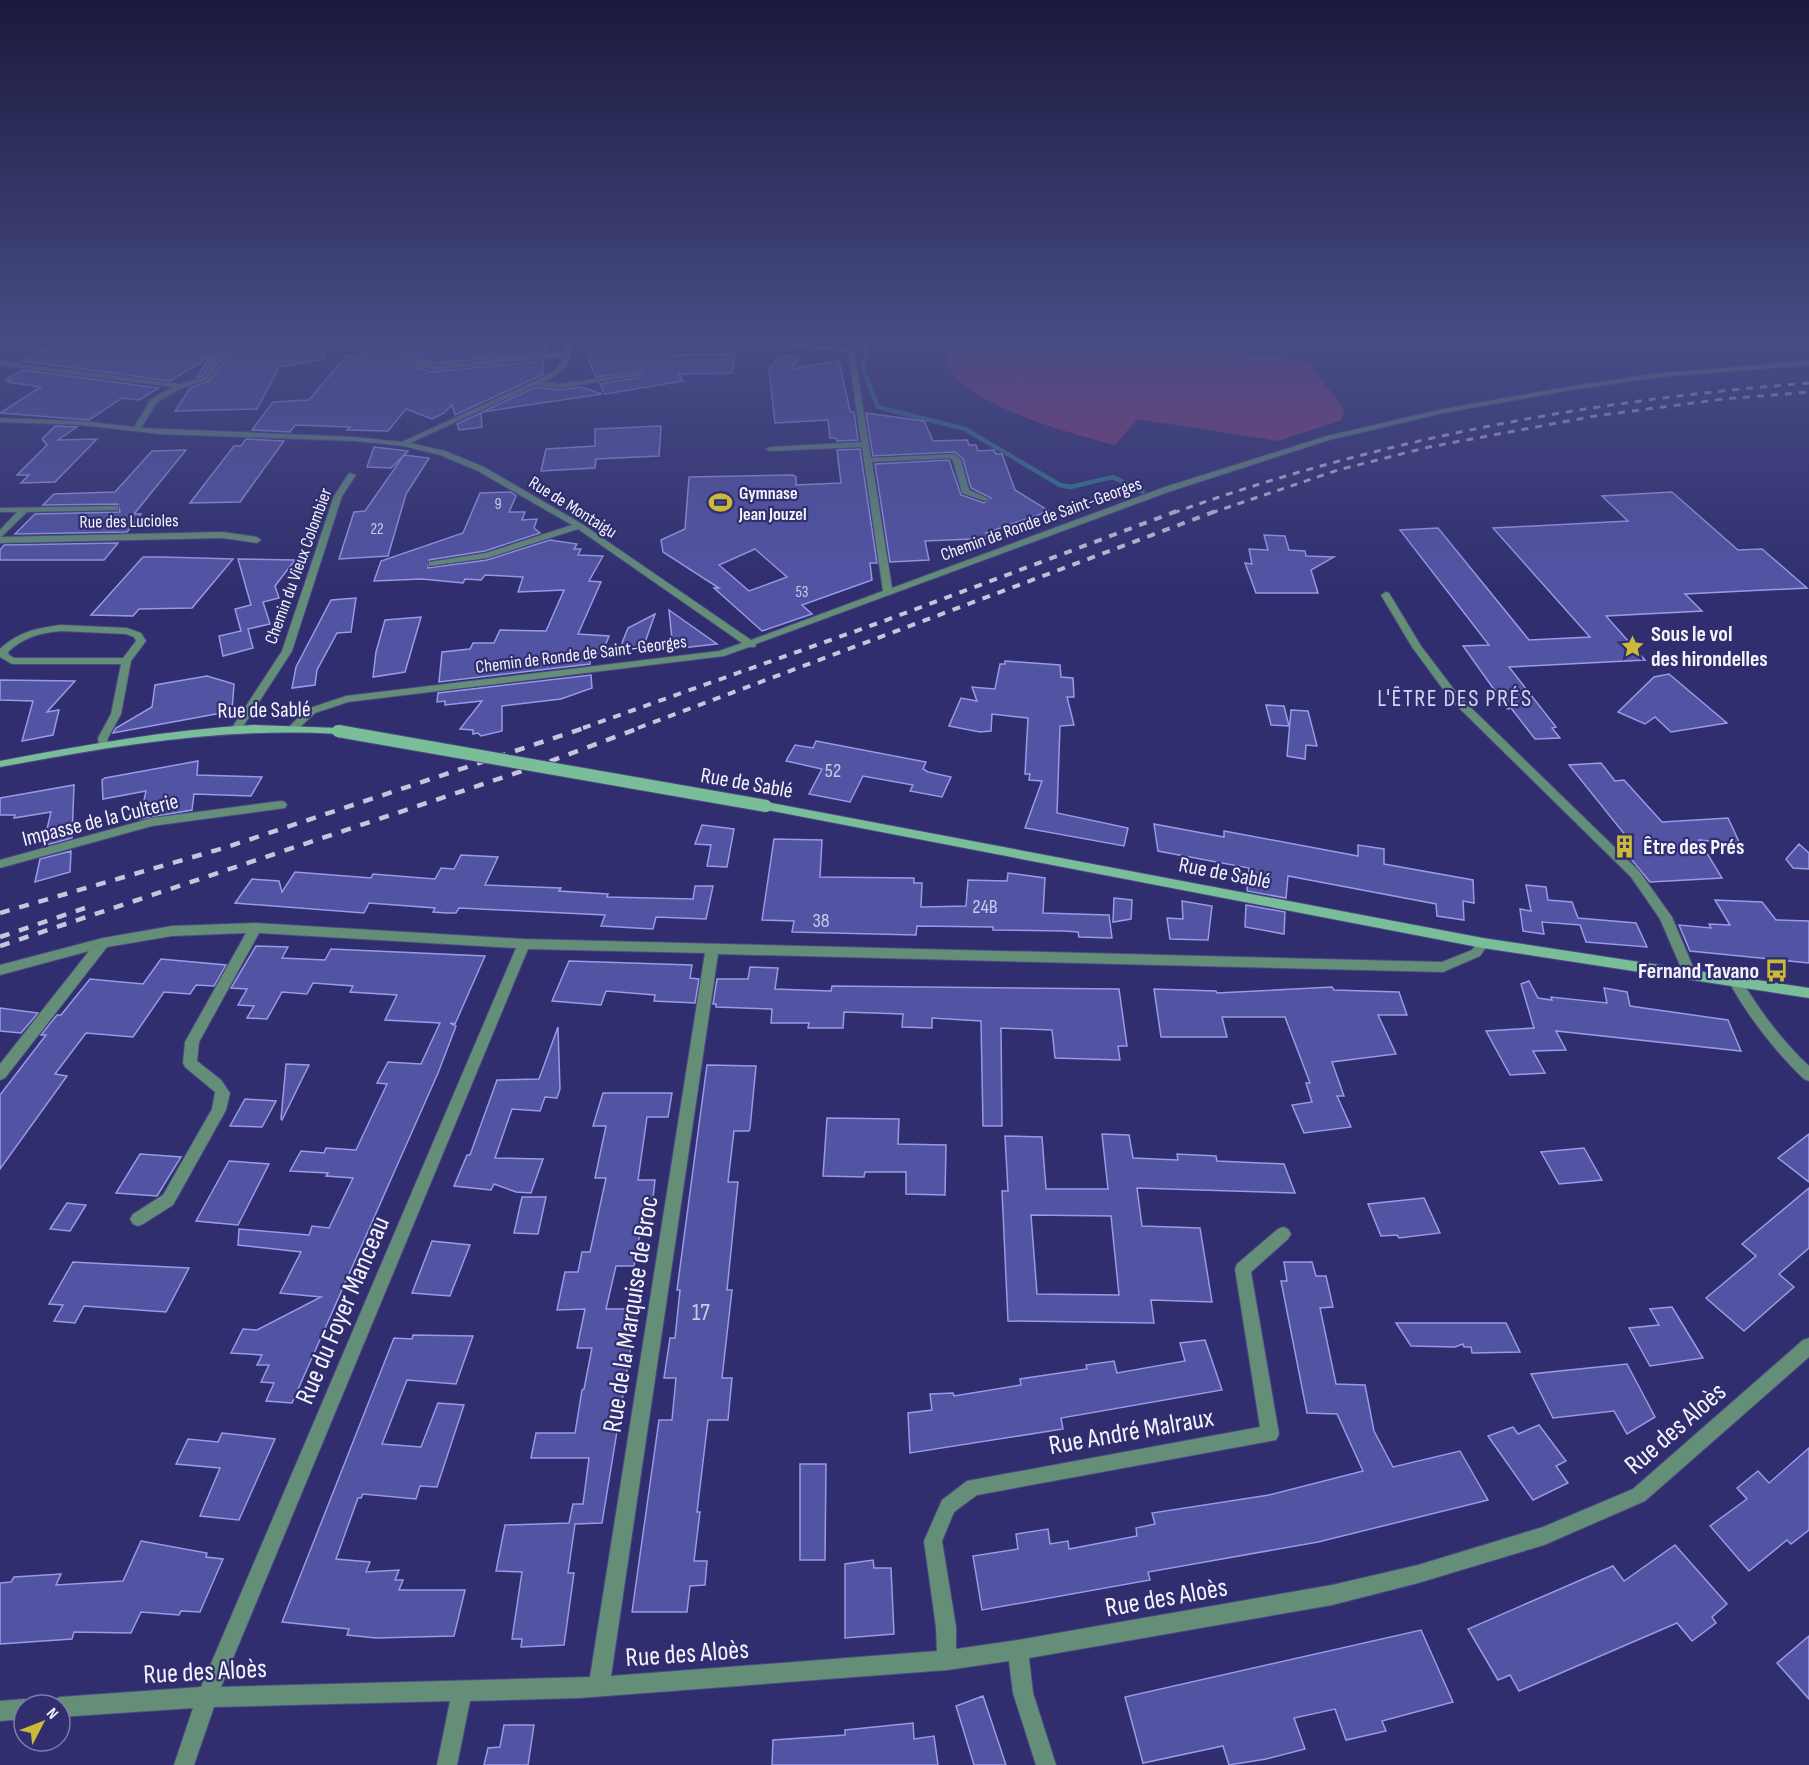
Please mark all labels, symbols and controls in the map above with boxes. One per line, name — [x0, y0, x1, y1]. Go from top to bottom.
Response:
street label: Rue de Montaigu — [525, 472, 621, 543]
street label: Chemin de Ronde de Saint-Georges — [938, 473, 1145, 566]
place label: Gymnase Jean Jouzel — [738, 483, 807, 525]
street label: Chemin du Vieux Colombier — [260, 485, 336, 647]
sports icon: Gymnase Jean Jouzel — [708, 490, 734, 516]
house number: 9 — [494, 495, 502, 514]
street label: Rue des Lucioles — [79, 510, 179, 533]
house number: 22 — [370, 520, 384, 539]
house number: 53 — [795, 583, 809, 602]
place label: Sous le vol des hirondelles — [1651, 621, 1768, 673]
street label: Chemin de Ronde de Saint-Georges — [474, 631, 688, 678]
place icon: Sous le vol des hirondelles — [1620, 633, 1646, 659]
district label: L'ÊTRE DES PRÉS — [1377, 684, 1533, 713]
street label: Rue de Sablé — [217, 696, 311, 725]
house number: 52 — [825, 759, 841, 783]
street label: Rue de Sablé — [699, 762, 795, 805]
street label: Impasse de la Culterie — [19, 788, 181, 853]
building icon: Être des Prés — [1612, 833, 1638, 859]
place label: Être des Prés — [1643, 834, 1744, 861]
street label: Rue de Sablé — [1176, 851, 1273, 896]
house number: 24B — [972, 895, 998, 919]
house number: 38 — [812, 909, 830, 933]
bus stop icon: Fernand Tavano — [1764, 957, 1790, 983]
place label: Fernand Tavano — [1638, 958, 1759, 985]
street label: Rue de la Marquise de Broc — [596, 1194, 665, 1435]
street label: Rue du Foyer Manceau — [289, 1212, 397, 1409]
house number: 17 — [692, 1298, 710, 1327]
street label: Rue des Aloès — [1618, 1376, 1733, 1481]
street label: Rue André Malraux — [1046, 1402, 1216, 1462]
street label: Rue des Aloès — [1102, 1571, 1230, 1624]
street label: Rue des Aloès — [624, 1634, 750, 1674]
street label: Rue des Aloès — [142, 1653, 268, 1691]
north arrow — [12, 1693, 72, 1753]
text: N — [42, 1704, 62, 1723]

